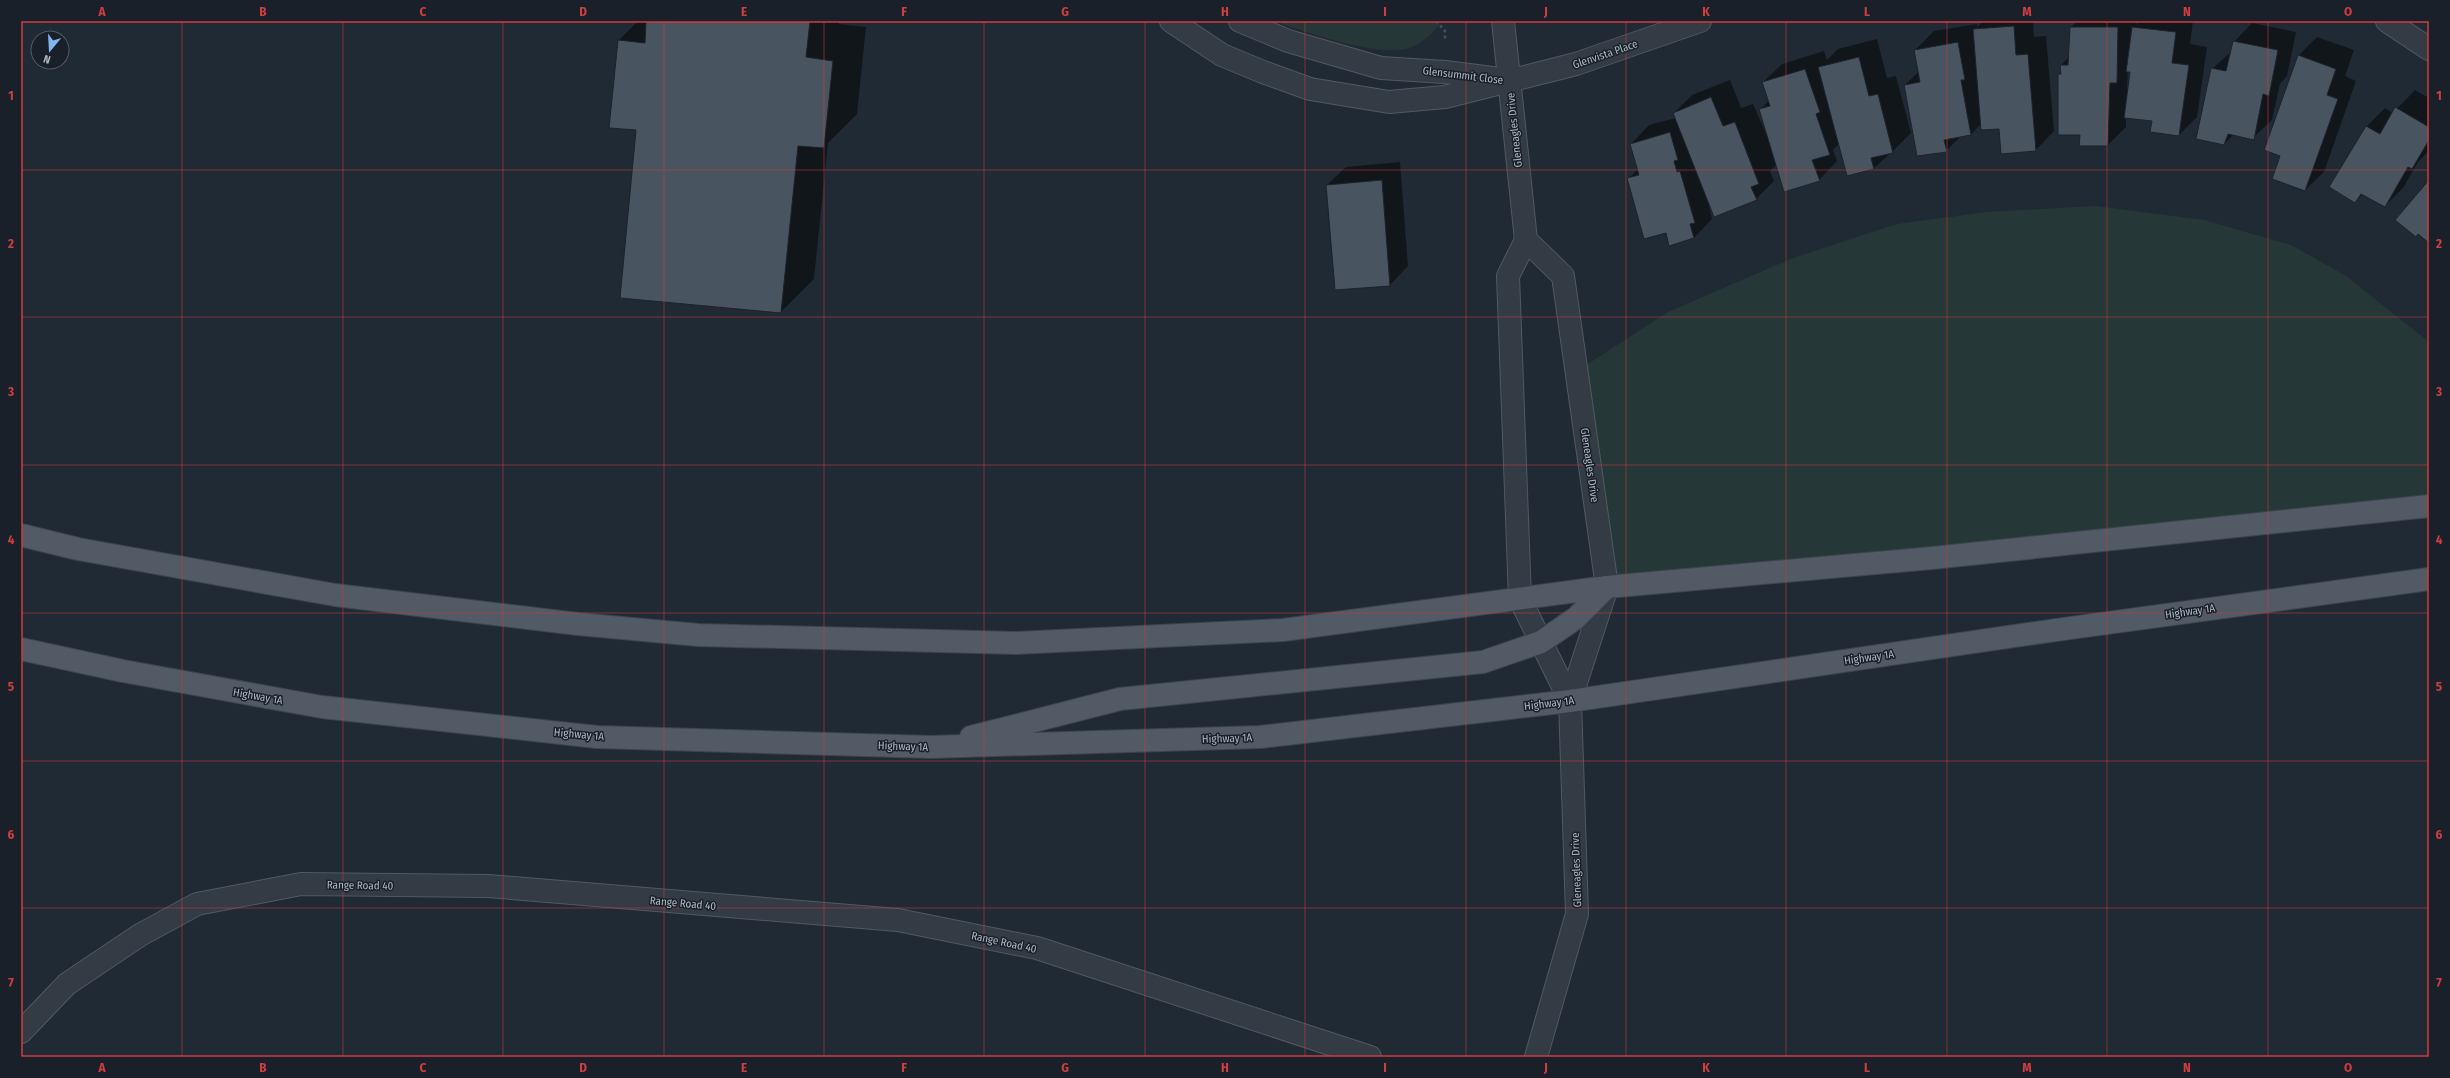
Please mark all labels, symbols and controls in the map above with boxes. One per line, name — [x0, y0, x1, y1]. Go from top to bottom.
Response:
text: A — [97, 4, 106, 19]
text: B — [259, 4, 267, 19]
text: C — [420, 4, 427, 19]
text: D — [579, 4, 587, 19]
text: E — [741, 4, 747, 19]
text: F — [901, 4, 907, 19]
text: G — [1061, 4, 1069, 19]
text: H — [1221, 4, 1229, 19]
text: I — [1383, 4, 1387, 19]
text: J — [1543, 4, 1548, 19]
text: K — [1702, 4, 1710, 19]
text: L — [1864, 4, 1870, 19]
text: M — [2022, 4, 2032, 19]
text: N — [2183, 4, 2191, 19]
text: O — [2344, 4, 2352, 19]
north arrow — [30, 30, 70, 70]
street label: Glenvista Place — [1571, 37, 1639, 72]
text: N — [42, 52, 52, 66]
street label: Glensummit Close — [1422, 64, 1504, 87]
text: 1 — [8, 88, 14, 103]
text: 1 — [2436, 88, 2442, 103]
street label: Gleneagles Drive — [1504, 92, 1525, 168]
text: 2 — [7, 236, 14, 251]
text: 2 — [2435, 236, 2442, 251]
text: 3 — [7, 384, 14, 399]
text: 3 — [2435, 384, 2442, 399]
street label: Gleneagles Drive — [1578, 427, 1601, 503]
text: 4 — [8, 532, 15, 547]
text: 4 — [2436, 532, 2443, 547]
street label: Highway 1A — [2164, 602, 2216, 621]
street label: Highway 1A — [1843, 648, 1895, 667]
text: 5 — [8, 679, 14, 694]
text: 5 — [2436, 679, 2442, 694]
street label: Highway 1A — [232, 686, 284, 707]
street label: Highway 1A — [1523, 694, 1575, 713]
street label: Highway 1A — [553, 726, 605, 743]
street label: Highway 1A — [1202, 731, 1253, 746]
street label: Highway 1A — [878, 739, 929, 754]
text: 6 — [8, 827, 15, 842]
text: 6 — [2436, 827, 2443, 842]
street label: Gleneagles Drive — [1569, 832, 1584, 908]
street label: Range Road 40 — [327, 878, 394, 893]
street label: Range Road 40 — [649, 894, 717, 913]
street label: Range Road 40 — [970, 929, 1038, 956]
text: 7 — [8, 975, 14, 990]
text: 7 — [2436, 975, 2442, 990]
text: A — [97, 1060, 106, 1075]
text: B — [259, 1060, 267, 1075]
text: C — [420, 1060, 427, 1075]
text: D — [579, 1060, 587, 1075]
text: E — [741, 1060, 747, 1075]
text: F — [901, 1060, 907, 1075]
text: G — [1061, 1060, 1069, 1075]
text: H — [1221, 1060, 1229, 1075]
text: I — [1383, 1060, 1387, 1075]
text: J — [1543, 1060, 1548, 1075]
text: K — [1702, 1060, 1710, 1075]
text: L — [1864, 1060, 1870, 1075]
text: M — [2022, 1060, 2032, 1075]
text: N — [2183, 1060, 2191, 1075]
text: O — [2344, 1060, 2352, 1075]

